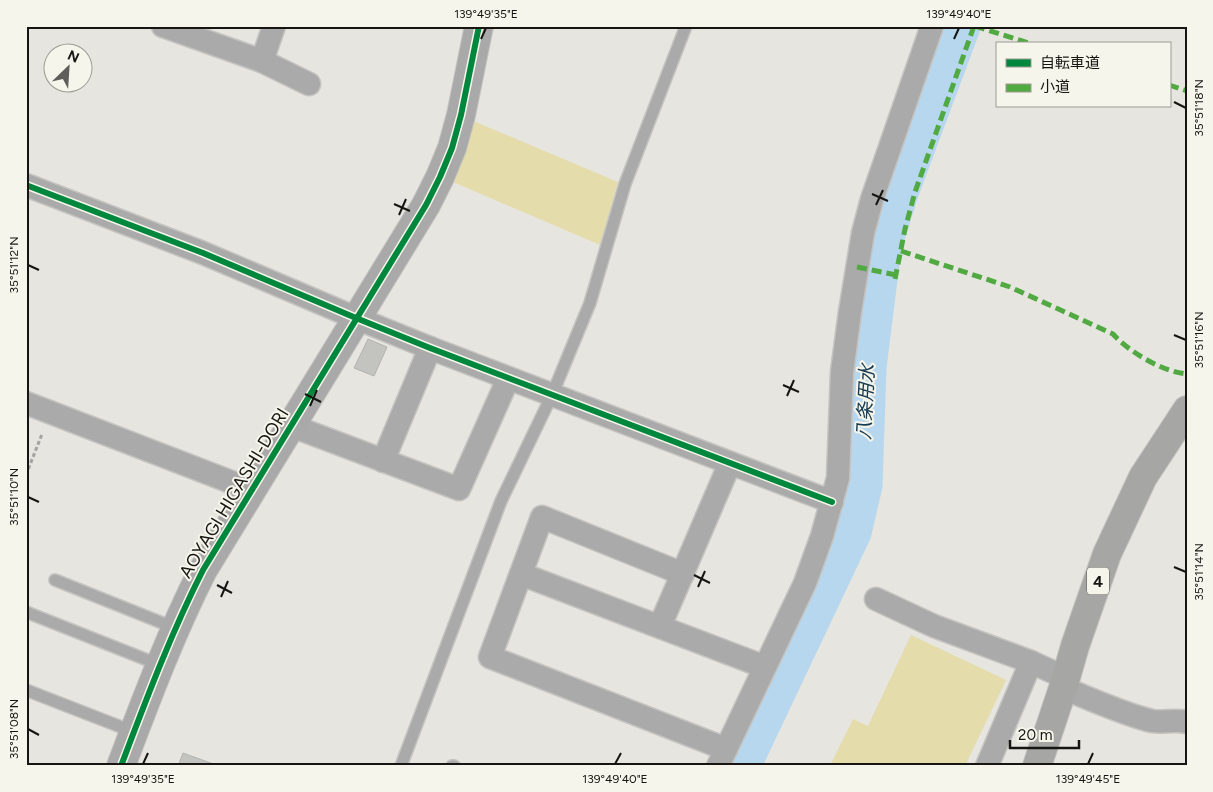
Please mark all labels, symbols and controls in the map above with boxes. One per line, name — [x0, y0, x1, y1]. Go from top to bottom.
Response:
text: 139°49'35"E — [454, 7, 518, 21]
text: 139°49'40"E — [926, 7, 992, 21]
north arrow — [42, 42, 92, 92]
legend — [996, 42, 1170, 108]
text: N — [65, 47, 82, 67]
text: 自転車道 — [1040, 54, 1100, 72]
text: 小道 — [1040, 78, 1070, 96]
text: 35°51'18"N — [1192, 79, 1206, 137]
text: 35°51'12"N — [7, 237, 21, 293]
text: 35°51'16"N — [1192, 312, 1206, 369]
water label: 八条用水 — [852, 361, 879, 441]
street label: AOYAGI HIGASHI-DORI — [174, 404, 294, 582]
text: 35°51'10"N — [7, 468, 21, 526]
text: 35°51'14"N — [1192, 543, 1206, 601]
road number: 4 — [1087, 568, 1109, 594]
text: 35°51'08"N — [7, 699, 21, 759]
scale bar — [1010, 717, 1079, 749]
text: 20 m — [1018, 726, 1052, 744]
text: 139°49'35"E — [111, 772, 175, 786]
text: 139°49'40"E — [582, 772, 648, 786]
text: 139°49'45"E — [1056, 772, 1120, 786]

